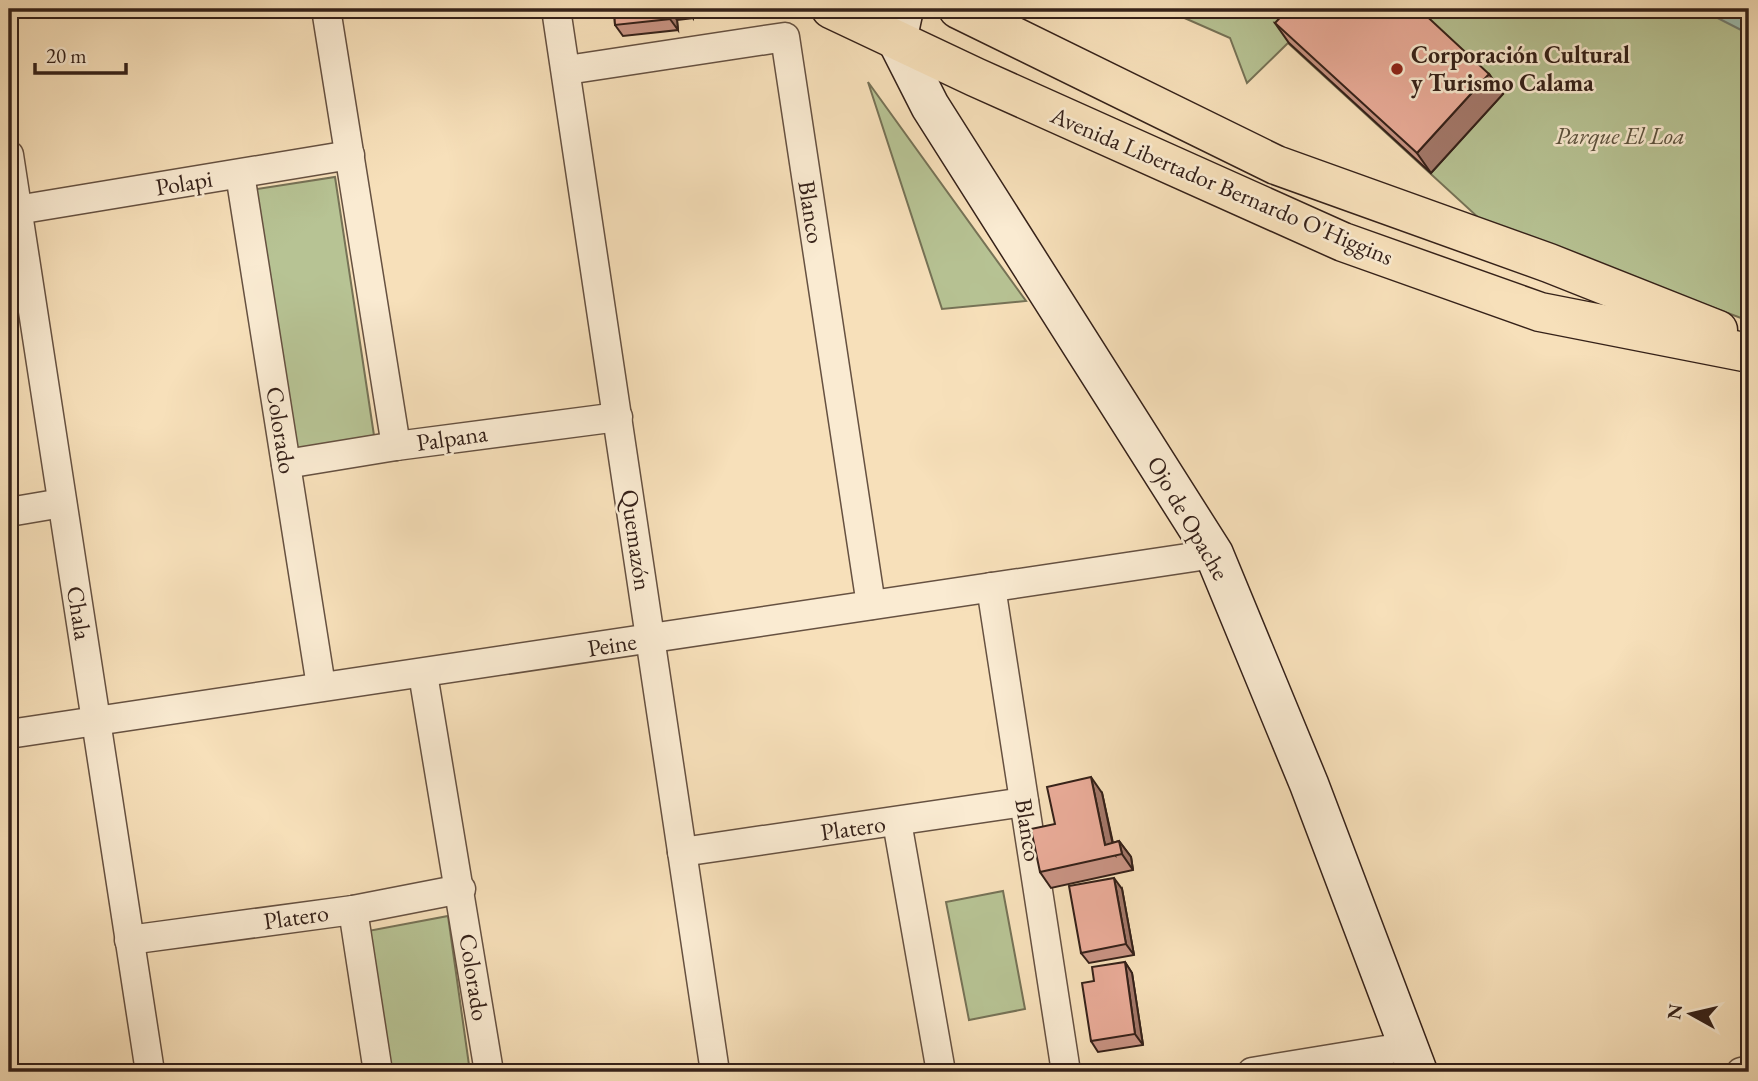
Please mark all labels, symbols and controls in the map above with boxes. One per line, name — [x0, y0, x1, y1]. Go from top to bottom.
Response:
scale bar — [35, 32, 126, 76]
place label: Corporación Cultural y Turismo Calama — [1411, 39, 1630, 99]
text: 20 m — [46, 42, 87, 69]
marker: Corporación Cultural y Turismo Calama — [1389, 61, 1405, 77]
street label: Avenida Libertador Bernardo O'Higgins — [1045, 99, 1398, 272]
park label: Parque El Loa — [1555, 120, 1685, 152]
street label: Polapi — [153, 163, 215, 202]
street label: Blanco — [791, 178, 832, 246]
street label: Colorado — [259, 384, 304, 476]
street label: Palpana — [415, 417, 490, 458]
street label: Ojo de Opache — [1140, 450, 1236, 585]
street label: Quemazón — [614, 487, 659, 593]
street label: Chala — [60, 584, 99, 643]
street label: Peine — [585, 625, 639, 664]
street label: Blanco — [1008, 796, 1049, 864]
street label: Platero — [818, 808, 888, 847]
street label: Platero — [261, 897, 331, 936]
street label: Colorado — [452, 931, 497, 1023]
north arrow — [1656, 979, 1726, 1050]
text: N — [1661, 1002, 1688, 1021]

